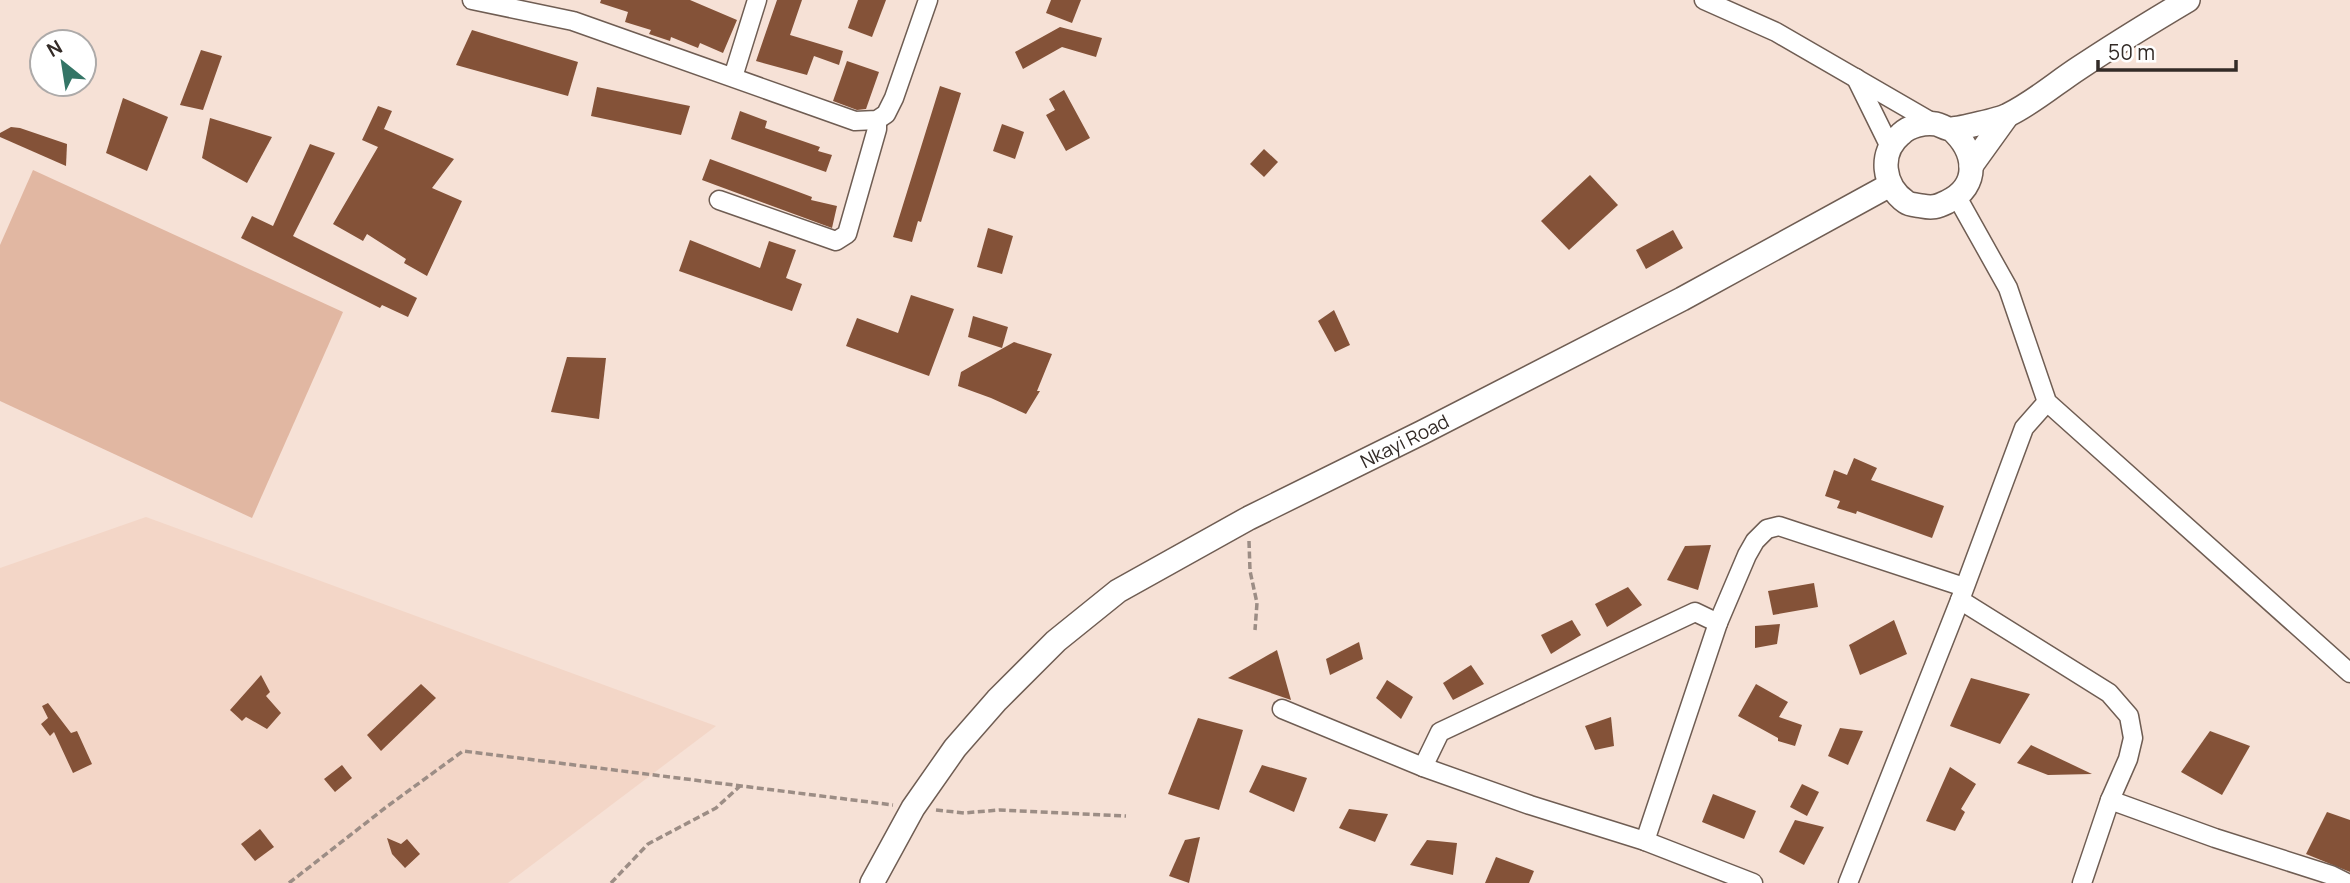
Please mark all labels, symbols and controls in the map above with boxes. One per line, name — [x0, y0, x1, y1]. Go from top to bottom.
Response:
north arrow — [28, 28, 98, 98]
scale bar — [2098, 28, 2236, 72]
text: N — [42, 34, 67, 63]
text: 50 m — [2108, 38, 2155, 66]
street label: Nkayi Road — [1356, 408, 1453, 474]

